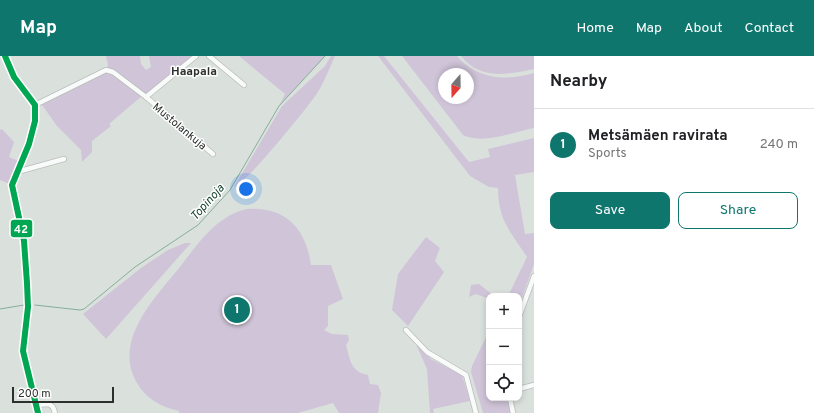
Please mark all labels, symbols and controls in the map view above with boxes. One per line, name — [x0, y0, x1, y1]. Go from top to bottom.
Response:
text: Map — [20, 16, 57, 40]
text: Home — [577, 20, 614, 37]
text: Map — [636, 20, 662, 37]
text: About — [684, 20, 723, 37]
text: Contact — [745, 20, 794, 37]
district label: Haapala — [171, 64, 217, 80]
north arrow — [438, 68, 474, 104]
text: Nearby — [550, 71, 607, 93]
street label: Mustolankuja — [150, 100, 209, 154]
text: Metsämäen ravirata — [588, 127, 728, 146]
text: 1 — [560, 137, 566, 153]
text: 240 m — [760, 137, 798, 153]
text: Sports — [588, 146, 627, 162]
your location — [236, 179, 256, 199]
water label: Topinoja — [187, 181, 229, 224]
button: Save — [550, 192, 670, 229]
button: Share — [678, 192, 798, 229]
line badge: 42 — [10, 219, 33, 238]
text: 42 — [14, 223, 28, 237]
map controls — [486, 293, 522, 401]
button: + — [486, 293, 522, 329]
pin: 1 — [224, 295, 250, 325]
button: − — [486, 329, 522, 365]
button: locate — [486, 365, 522, 401]
scale bar — [12, 385, 114, 404]
text: 200 m — [18, 387, 51, 401]

